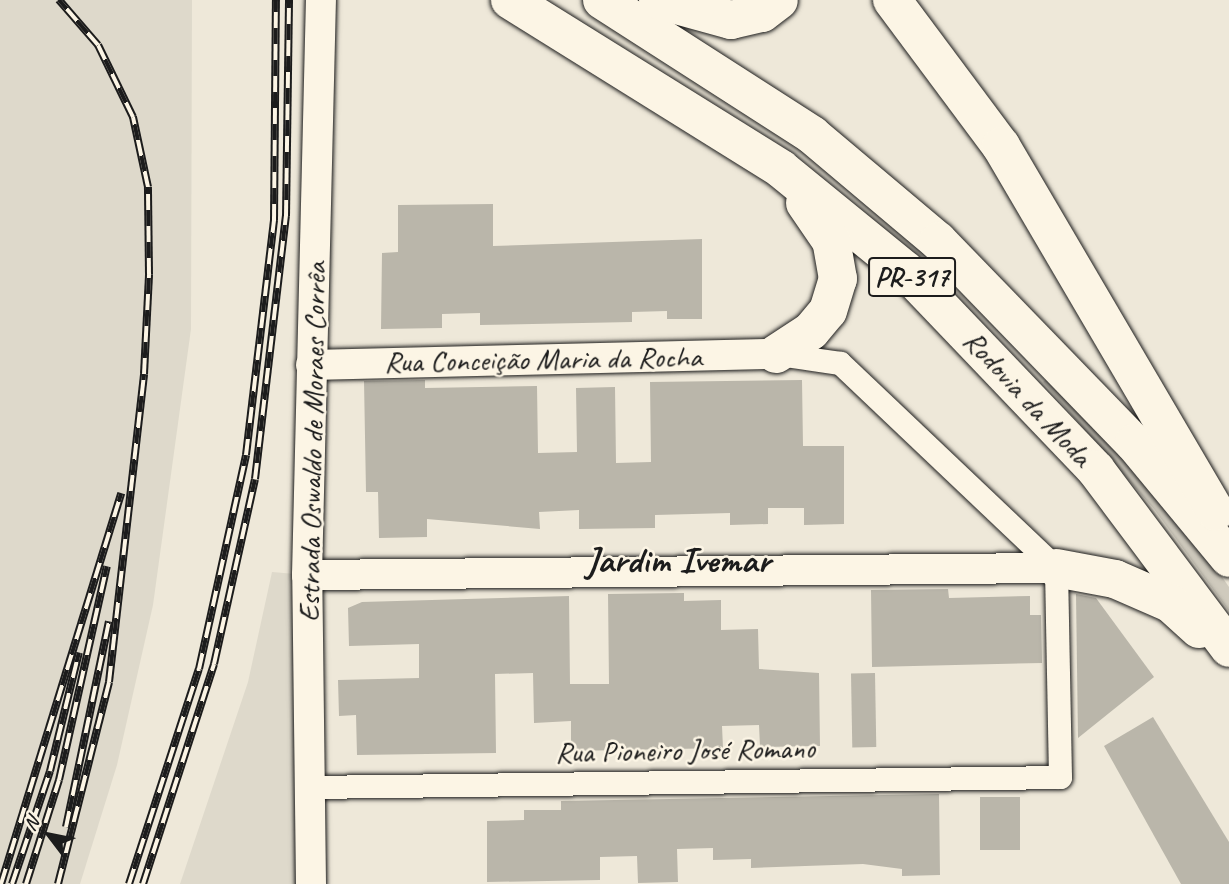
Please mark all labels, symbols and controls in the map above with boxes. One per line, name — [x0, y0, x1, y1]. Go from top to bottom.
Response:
road number: PR-317 — [866, 252, 958, 302]
street label: Estrada Oswaldo de Moraes Corrêa — [291, 262, 333, 622]
street label: Rodovia da Moda — [956, 323, 1100, 473]
street label: Rua Conceição Maria da Rocha — [384, 338, 702, 380]
district label: Jardim Ivemar — [586, 538, 770, 582]
street label: Rua Pioneiro José Romano — [555, 730, 815, 770]
north arrow — [14, 800, 84, 870]
text: N — [18, 813, 44, 835]

